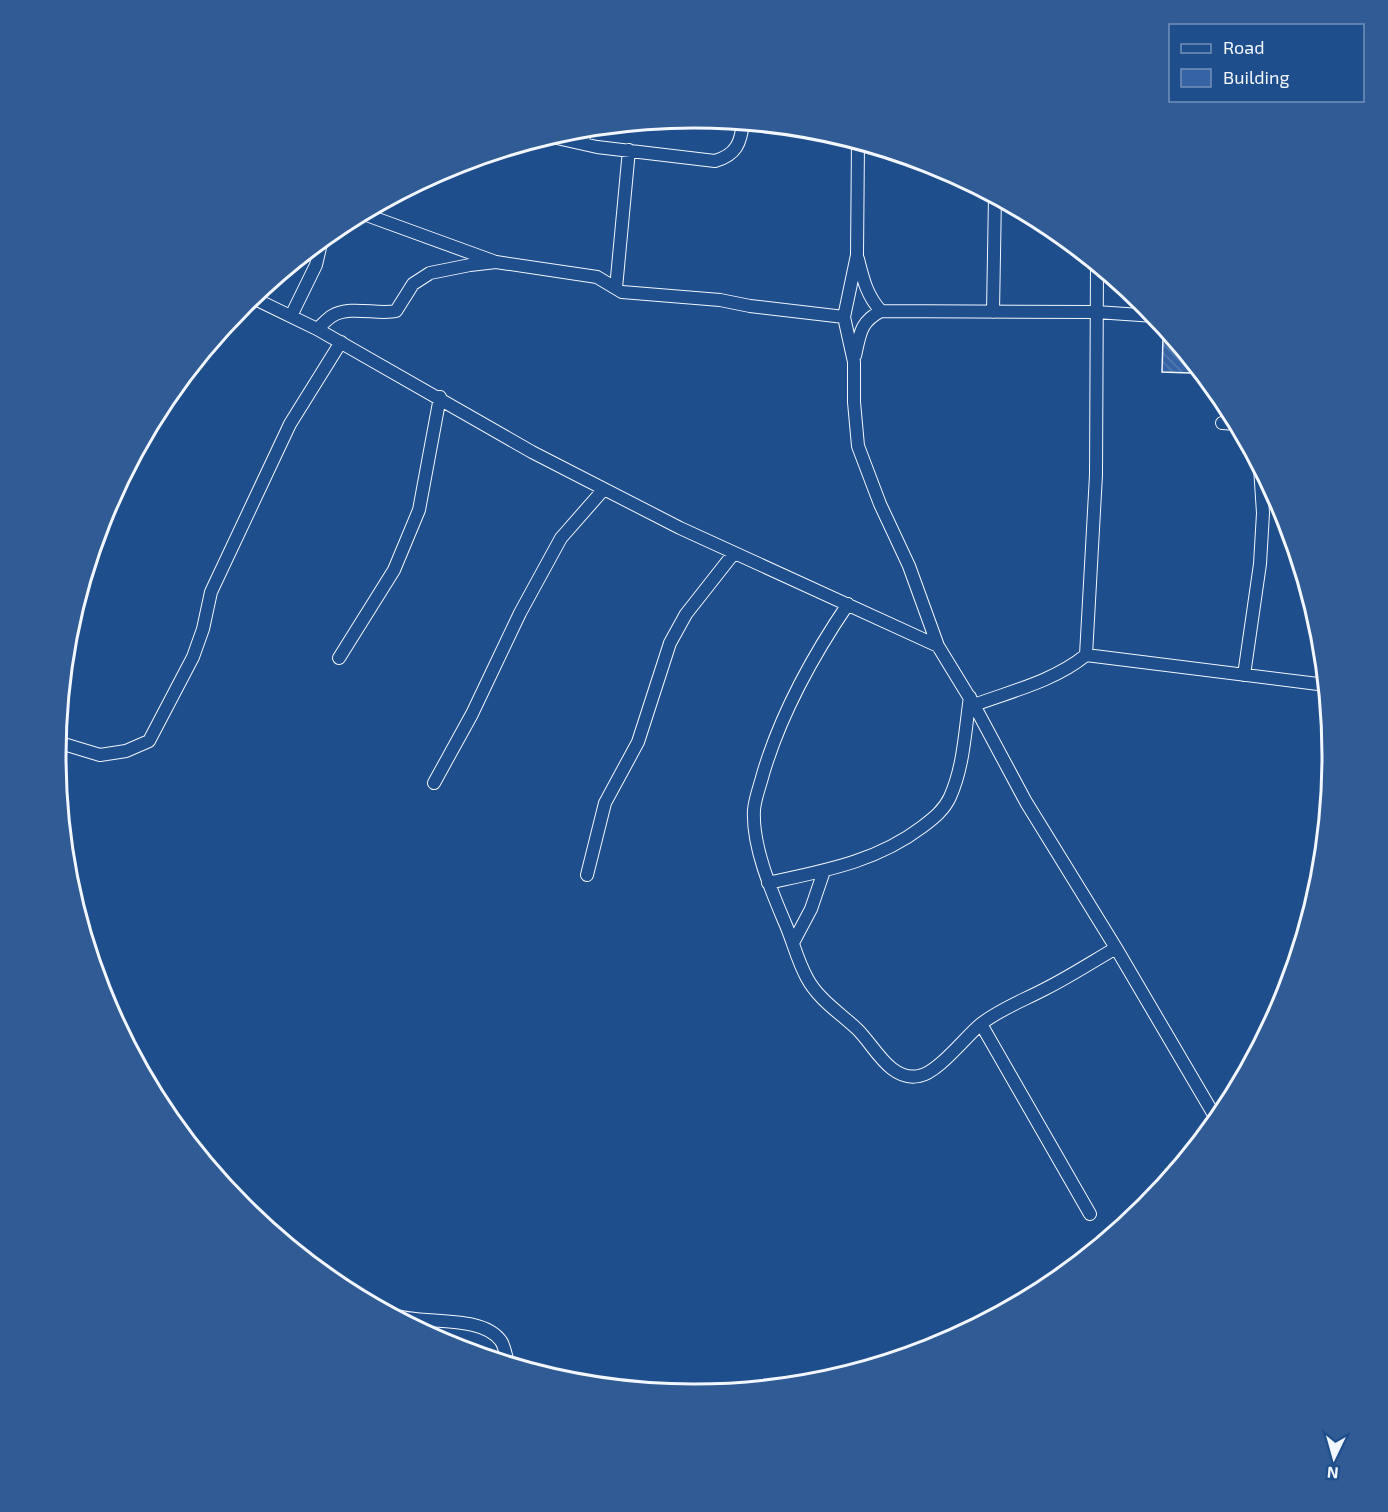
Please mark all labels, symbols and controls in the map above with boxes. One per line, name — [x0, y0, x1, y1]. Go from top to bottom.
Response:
legend — [1169, 24, 1364, 102]
text: Road — [1223, 36, 1264, 58]
text: Building — [1223, 66, 1290, 88]
north arrow — [1304, 1428, 1364, 1488]
text: N — [1326, 1463, 1339, 1483]

